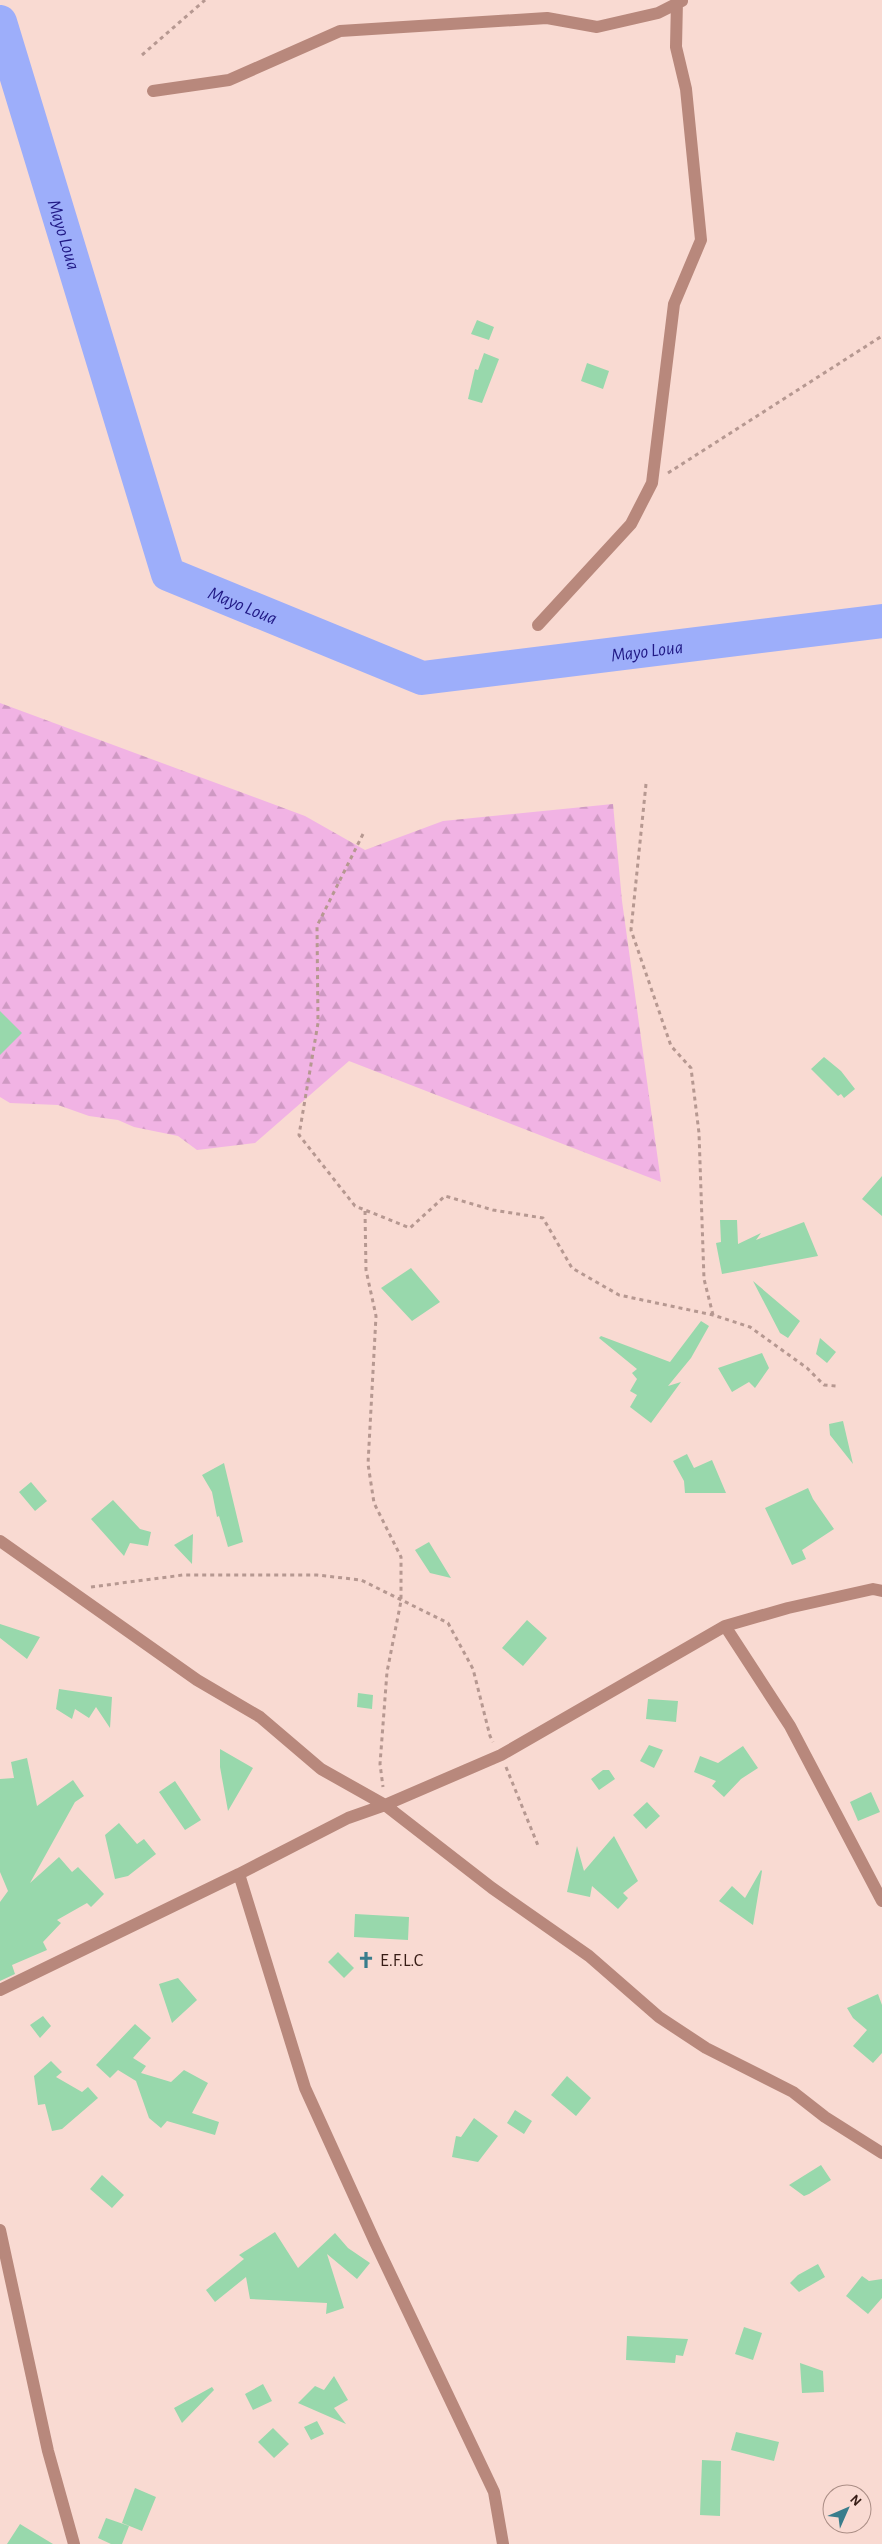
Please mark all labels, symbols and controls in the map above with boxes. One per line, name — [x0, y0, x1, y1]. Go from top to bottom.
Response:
water label: Mayo Loua — [44, 197, 83, 272]
water label: Mayo Loua — [205, 584, 280, 629]
water label: Mayo Loua — [610, 638, 684, 666]
church icon: E.F.L.C — [356, 1950, 376, 1970]
place label: E.F.L.C — [380, 1952, 423, 1970]
north arrow — [822, 2484, 872, 2534]
text: N — [847, 2492, 864, 2509]

